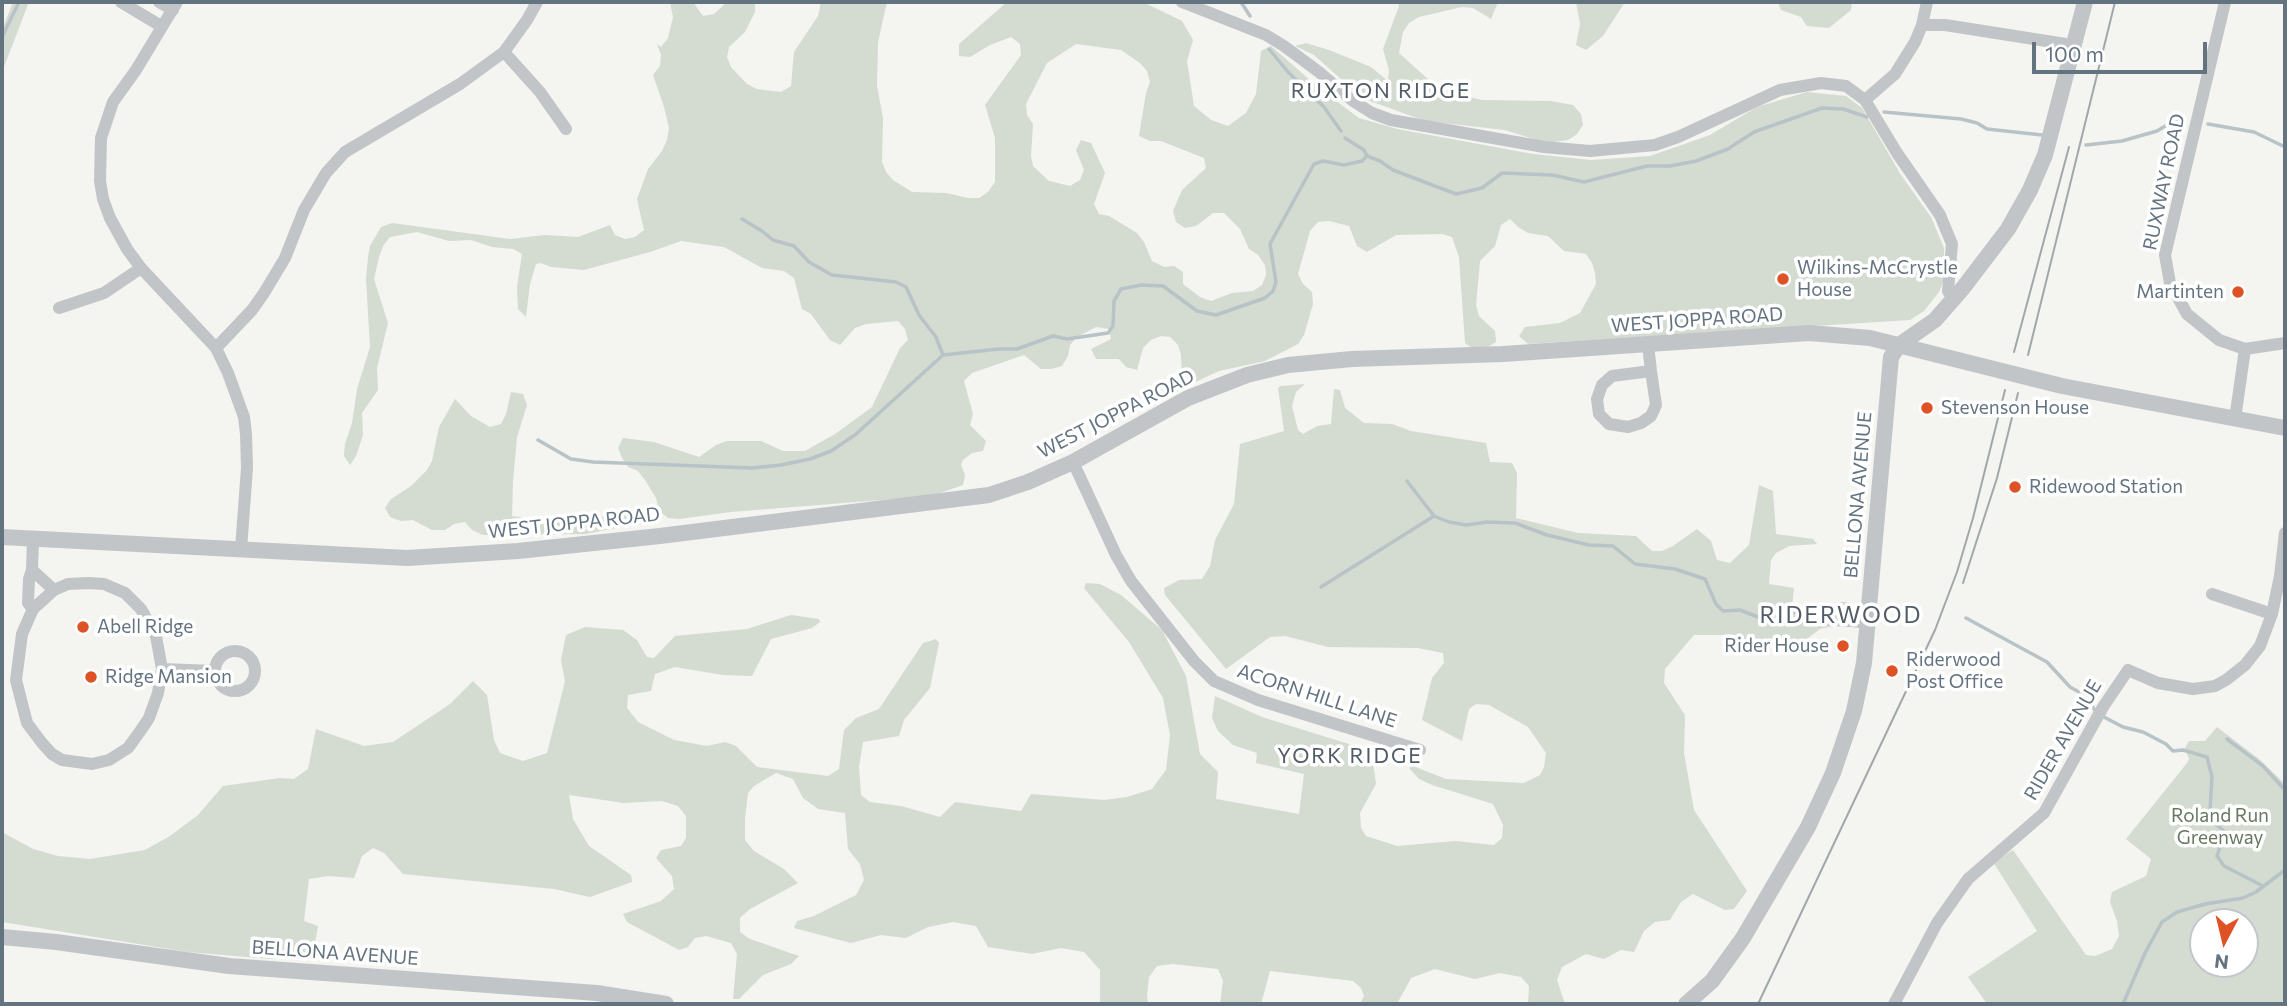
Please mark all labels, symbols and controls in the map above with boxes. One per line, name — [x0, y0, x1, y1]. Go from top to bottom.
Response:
scale bar — [2035, 28, 2210, 72]
text: 100 m — [2045, 41, 2104, 66]
district label: RUXTON RIDGE — [1292, 78, 1470, 104]
street label: RUXWAY ROAD — [2138, 112, 2190, 252]
place label: Wilkins-McCrystle House — [1797, 257, 1958, 301]
marker: Wilkins-McCrystle House — [1775, 271, 1791, 287]
place label: Martinten — [2136, 281, 2224, 303]
marker: Martinten — [2230, 284, 2246, 300]
street label: WEST JOPPA ROAD — [1610, 303, 1784, 337]
street label: WEST JOPPA ROAD — [1034, 365, 1198, 463]
place label: Stevenson House — [1941, 397, 2089, 419]
marker: Stevenson House — [1919, 400, 1935, 416]
street label: BELLONA AVENUE — [1839, 411, 1877, 579]
place label: Ridewood Station — [2029, 476, 2183, 498]
marker: Ridewood Station — [2007, 479, 2023, 495]
street label: WEST JOPPA ROAD — [487, 503, 661, 543]
district label: RIDERWOOD — [1761, 601, 1921, 629]
place label: Abell Ridge — [97, 616, 193, 638]
marker: Abell Ridge — [75, 619, 91, 635]
place label: Rider House — [1724, 635, 1829, 657]
marker: Rider House — [1835, 638, 1851, 654]
place label: Riderwood Post Office — [1906, 649, 2003, 693]
street label: ACORN HILL LANE — [1234, 659, 1400, 733]
marker: Riderwood Post Office — [1884, 663, 1900, 679]
place label: Ridge Mansion — [105, 666, 232, 688]
marker: Ridge Mansion — [83, 669, 99, 685]
street label: RIDER AVENUE — [2019, 676, 2107, 804]
district label: YORK RIDGE — [1279, 743, 1421, 769]
park label: Roland Run Greenway — [2171, 805, 2269, 849]
north arrow — [2189, 908, 2259, 978]
street label: BELLONA AVENUE — [251, 936, 419, 970]
text: N — [2213, 950, 2230, 975]

